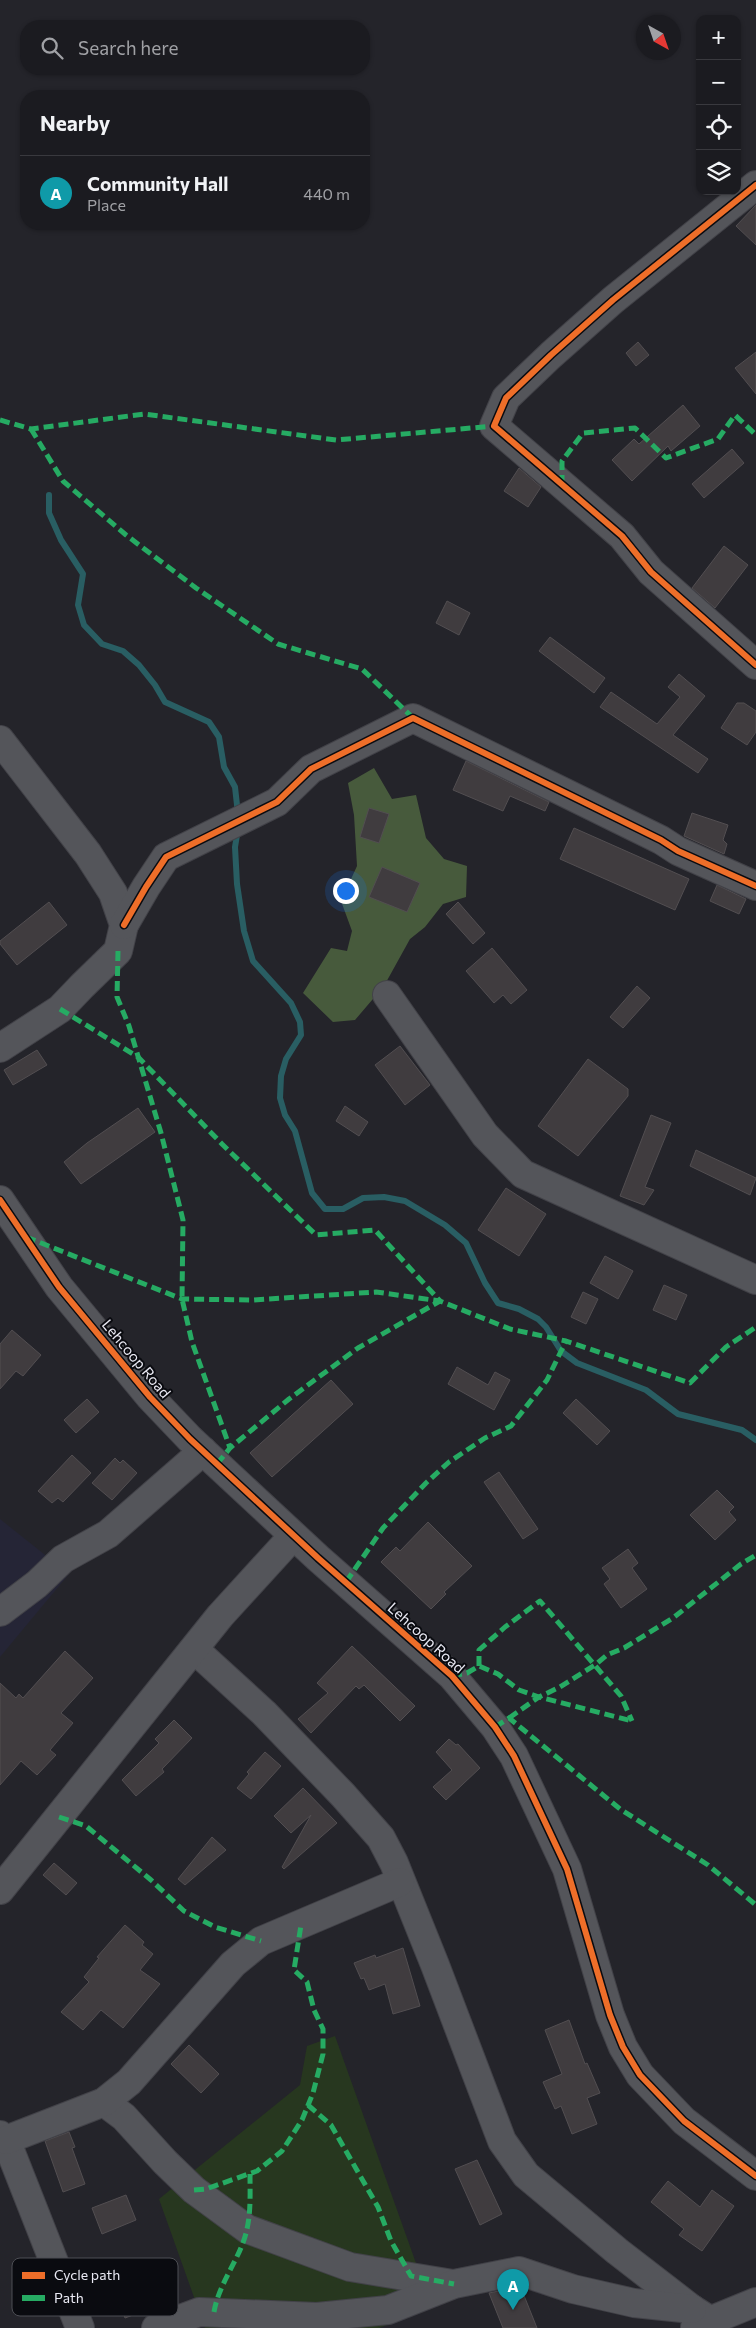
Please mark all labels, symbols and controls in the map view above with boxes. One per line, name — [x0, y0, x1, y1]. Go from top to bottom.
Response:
north arrow — [636, 15, 681, 60]
map controls — [696, 15, 741, 195]
button: + — [696, 15, 741, 60]
search box — [20, 20, 370, 75]
icon: search — [38, 34, 66, 62]
text: Search here — [78, 36, 178, 59]
button: − — [696, 60, 741, 105]
button: locate — [696, 105, 741, 150]
text: Nearby — [40, 110, 110, 135]
button: layers — [696, 150, 741, 195]
text: Community Hall — [87, 172, 228, 195]
text: A — [50, 184, 62, 203]
text: 440 m — [303, 184, 350, 203]
text: Place — [87, 195, 126, 214]
your location — [333, 878, 359, 904]
street label: Lehcoop Road — [99, 1315, 175, 1401]
street label: Lehcoop Road — [385, 1598, 469, 1676]
legend — [12, 2258, 178, 2316]
text: Cycle path — [54, 2266, 120, 2283]
pin: A — [497, 2269, 529, 2310]
text: Path — [54, 2289, 84, 2306]

